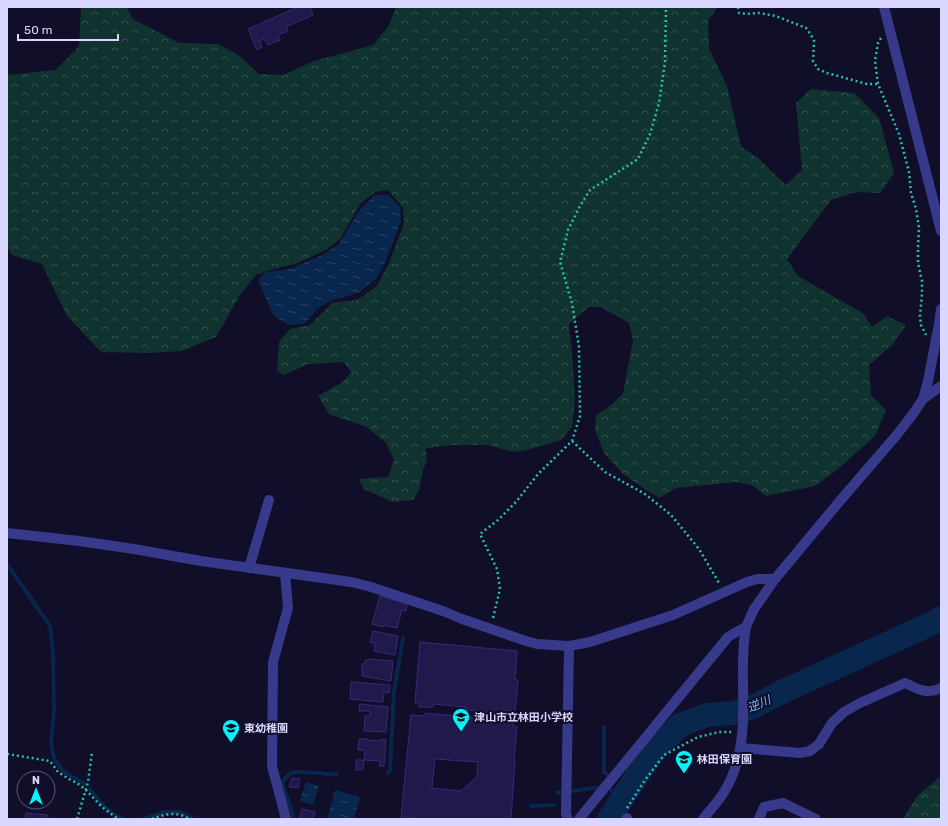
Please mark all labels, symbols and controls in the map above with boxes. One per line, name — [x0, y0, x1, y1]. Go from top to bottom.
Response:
scale bar — [18, 16, 118, 42]
text: 50 m — [24, 23, 52, 37]
water label: 逆川 — [745, 692, 775, 715]
school or university icon: 津山市立林田小学校 — [451, 707, 471, 732]
place label: 津山市立林田小学校 — [474, 711, 573, 724]
school or university icon: 東幼稚園 — [221, 718, 241, 743]
place label: 東幼稚園 — [244, 722, 288, 735]
school or university icon: 林田保育園 — [674, 749, 694, 774]
place label: 林田保育園 — [697, 753, 752, 766]
north arrow — [16, 770, 56, 810]
text: N — [32, 774, 40, 787]

